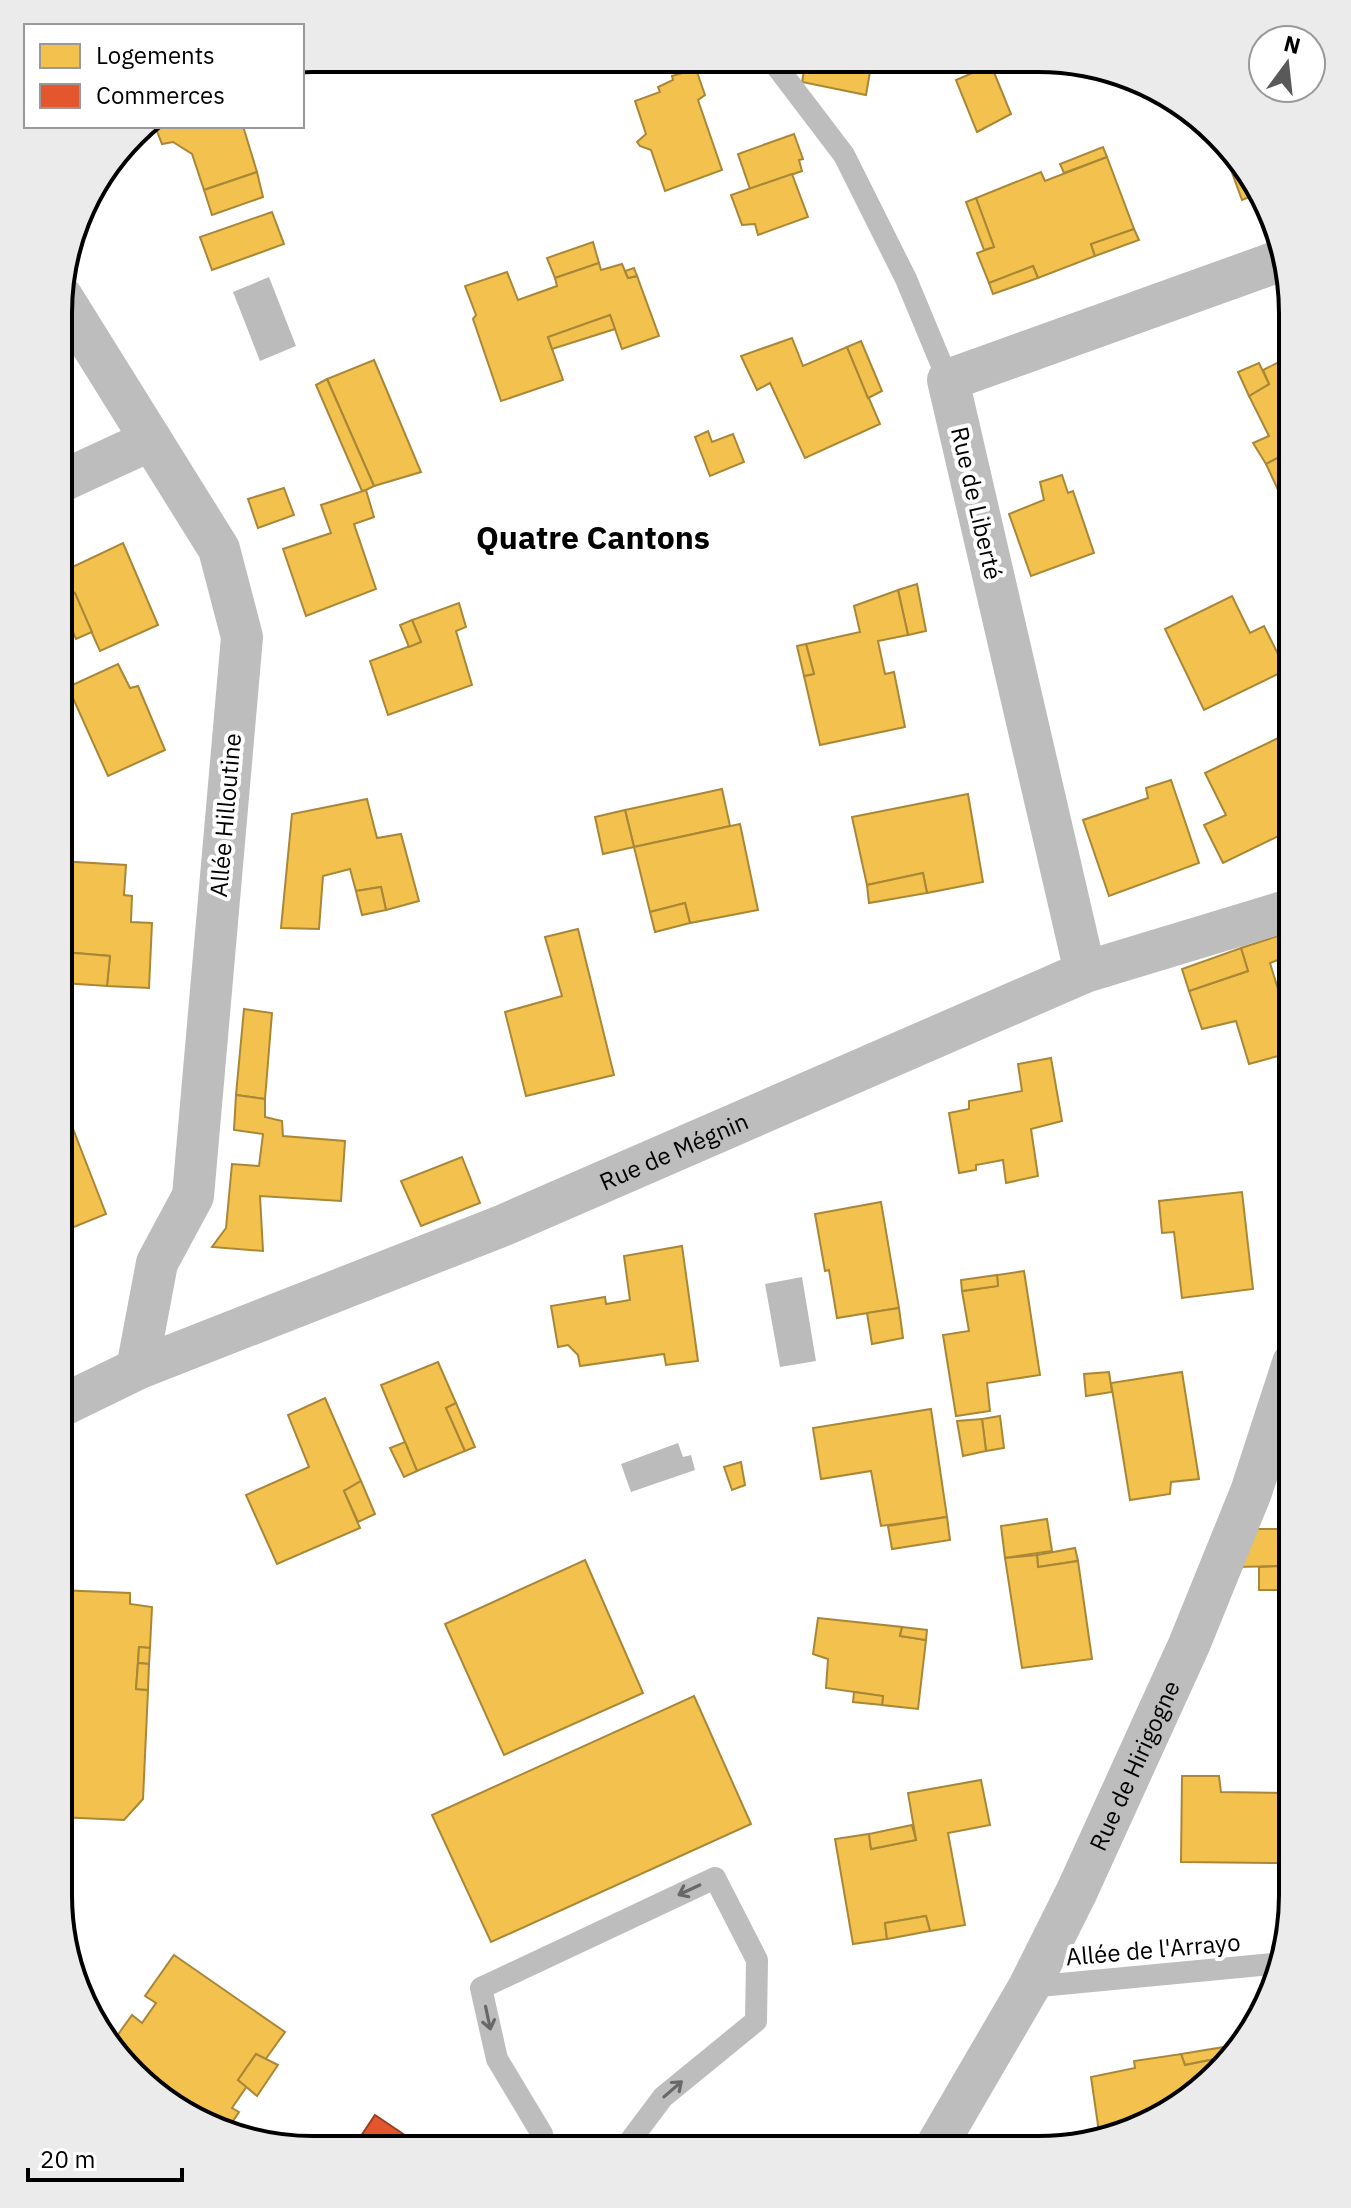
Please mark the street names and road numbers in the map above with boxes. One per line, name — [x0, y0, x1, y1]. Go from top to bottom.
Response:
street label: Rue de Liberté — [944, 423, 1010, 583]
street label: Allée Hilloutine — [202, 732, 248, 898]
street label: Rue de Mégnin — [594, 1105, 753, 1198]
street label: Rue de Hirigogne — [1082, 1675, 1187, 1856]
street label: Allée de l'Arrayo — [1064, 1925, 1242, 1973]

